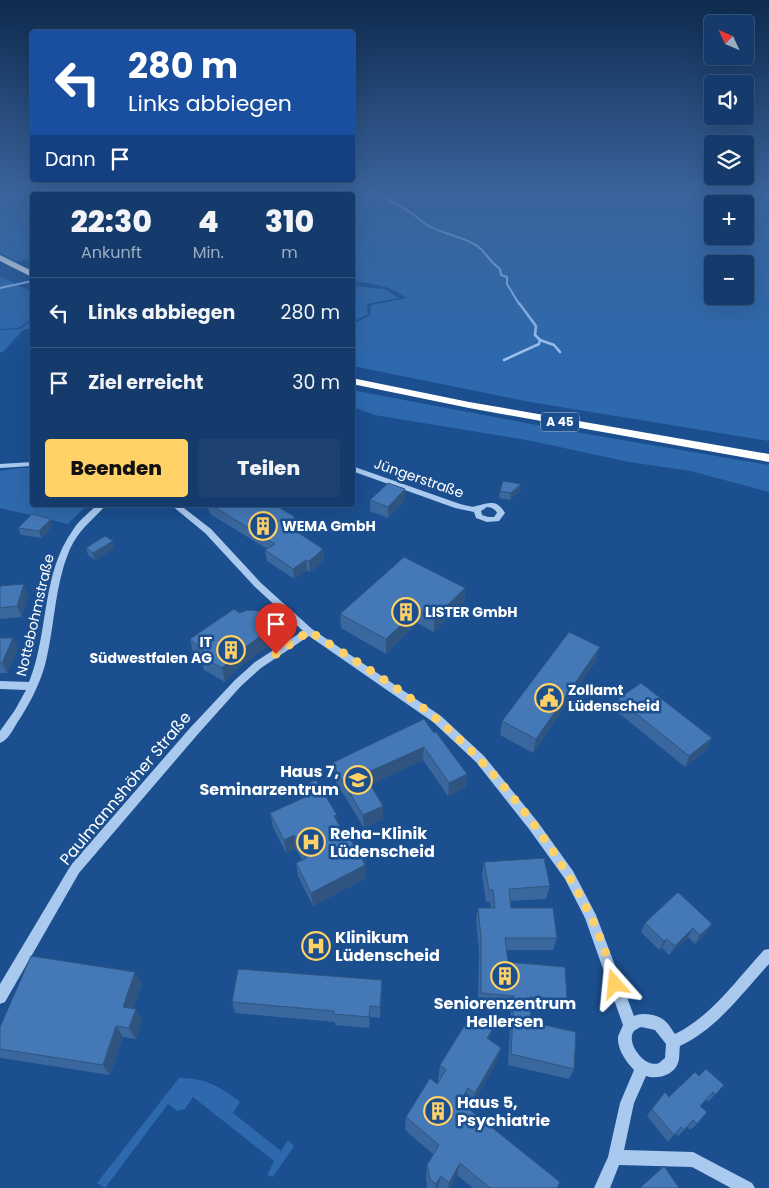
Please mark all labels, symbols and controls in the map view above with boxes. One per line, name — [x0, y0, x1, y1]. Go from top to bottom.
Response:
north arrow — [704, 15, 754, 65]
map controls — [704, 15, 754, 305]
text: 280 m — [128, 41, 238, 90]
icon: left — [45, 50, 110, 115]
button: sound — [704, 75, 754, 125]
text: Links abbiegen — [128, 88, 292, 119]
button: layers — [704, 135, 754, 185]
icon: arrive — [106, 145, 134, 173]
text: Dann — [45, 146, 96, 173]
button: + — [704, 195, 754, 245]
text: 22:30 — [71, 200, 152, 243]
text: 4 — [198, 200, 219, 243]
text: 310 — [265, 200, 314, 243]
text: Ankunft — [81, 241, 142, 264]
text: Min. — [193, 241, 224, 264]
text: m — [281, 241, 298, 264]
button: − — [704, 255, 754, 305]
icon: left — [45, 299, 73, 327]
text: Links abbiegen — [88, 299, 235, 326]
text: 280 m — [281, 299, 340, 326]
icon: arrive — [45, 369, 73, 397]
text: Ziel erreicht — [88, 369, 204, 396]
text: 30 m — [292, 369, 340, 396]
road number: A 45 — [541, 412, 579, 432]
button: Beenden — [45, 439, 188, 497]
button: Teilen — [198, 439, 340, 497]
street label: Jüngerstraße — [371, 453, 467, 503]
building icon: WEMA GmbH — [248, 511, 278, 541]
place label: WEMA GmbH — [282, 516, 376, 536]
street label: Nottebohmstraße — [11, 552, 59, 678]
building icon: LISTER GmbH — [391, 597, 421, 627]
place label: LISTER GmbH — [425, 602, 518, 622]
pin — [255, 603, 297, 654]
icon: arrive — [262, 610, 290, 638]
place label: IT Südwestfalen AG — [90, 632, 212, 668]
building icon: IT Südwestfalen AG — [216, 635, 246, 665]
place label: Zollamt Lüdenscheid — [568, 680, 660, 716]
public building icon: Zollamt Lüdenscheid — [534, 683, 564, 713]
street label: Paulmannshöher Straße — [54, 707, 197, 870]
place label: Haus 7, Seminarzentrum — [199, 760, 339, 801]
school or university icon: Haus 7, Seminarzentrum — [343, 765, 373, 795]
place label: Reha-Klinik Lüdenscheid — [330, 822, 435, 863]
hospital icon: Reha-Klinik Lüdenscheid — [296, 827, 326, 857]
place label: Klinikum Lüdenscheid — [335, 926, 440, 967]
hospital icon: Klinikum Lüdenscheid — [301, 931, 331, 961]
position arrow — [588, 957, 640, 1009]
building icon: Seniorenzentrum Hellersen — [490, 961, 520, 991]
place label: Seniorenzentrum Hellersen — [434, 992, 576, 1033]
place label: Haus 5, Psychiatrie — [457, 1091, 550, 1132]
building icon: Haus 5, Psychiatrie — [423, 1096, 453, 1126]

